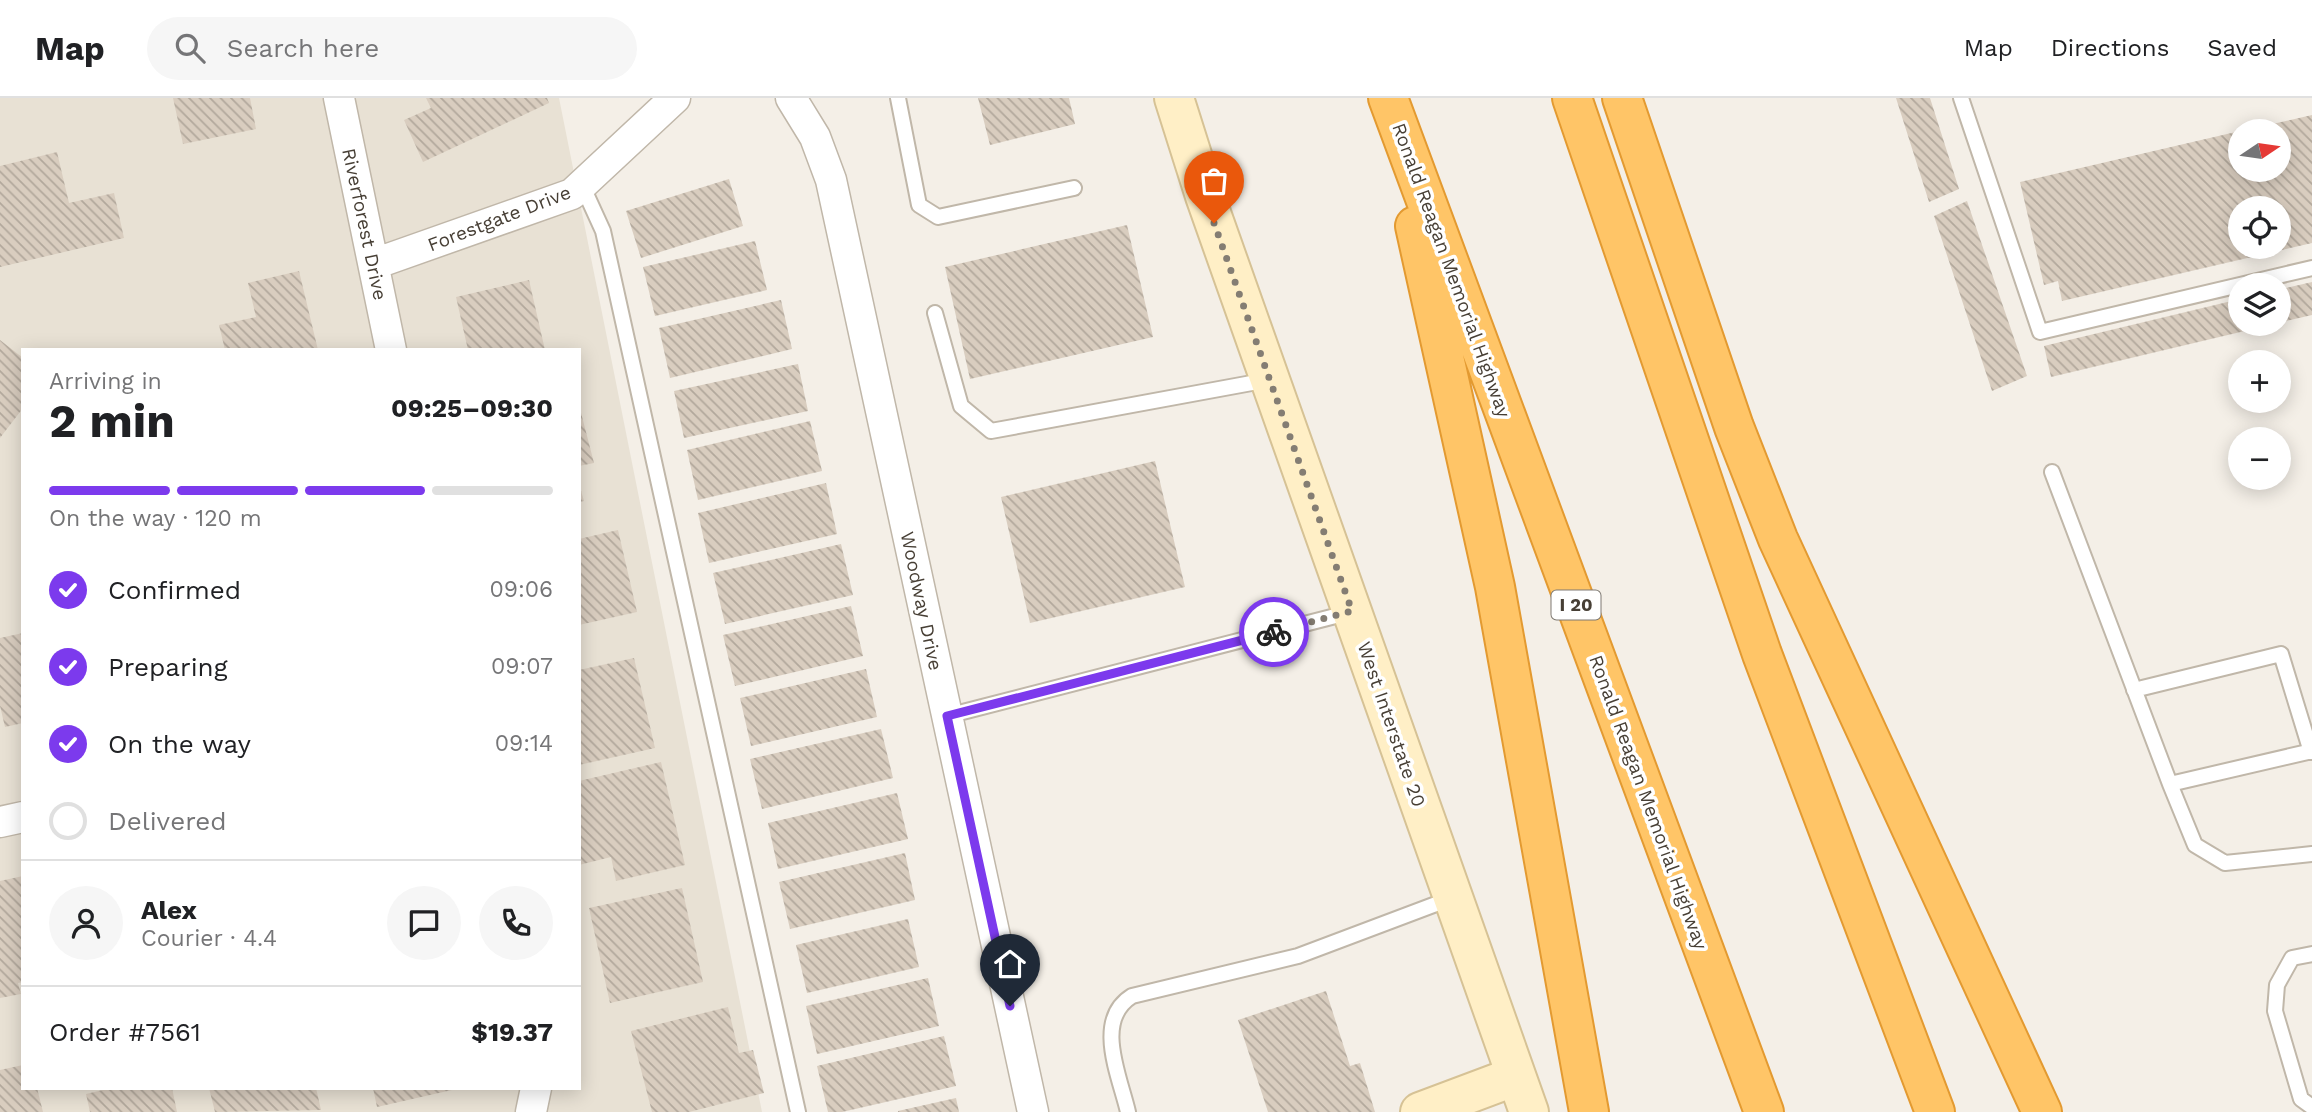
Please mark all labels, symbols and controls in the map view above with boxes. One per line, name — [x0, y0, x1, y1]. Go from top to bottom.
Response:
search box — [147, 17, 637, 80]
text: Map — [35, 29, 105, 68]
icon: search — [171, 29, 209, 67]
text: Search here — [227, 33, 379, 63]
text: Map — [1964, 34, 2013, 62]
text: Directions — [2051, 34, 2169, 62]
text: Saved — [2207, 34, 2277, 62]
north arrow — [2228, 119, 2291, 182]
map controls — [2228, 119, 2291, 490]
street label: Ronald Reagan Memorial Highway — [1387, 120, 1516, 421]
street label: Riverforest Drive — [337, 146, 392, 302]
pin — [1184, 151, 1244, 223]
icon: bag — [1195, 162, 1233, 200]
street label: Forestgate Drive — [424, 181, 574, 256]
button: locate — [2228, 196, 2291, 259]
button: layers — [2228, 273, 2291, 336]
button: + — [2228, 350, 2291, 413]
text: Arriving in — [49, 368, 162, 395]
text: 09:25–09:30 — [391, 393, 553, 423]
text: 2 min — [49, 394, 175, 448]
button: − — [2228, 427, 2291, 490]
text: On the way · 120 m — [49, 505, 262, 532]
street label: Woodway Drive — [896, 530, 947, 673]
icon: check — [49, 571, 87, 609]
text: Confirmed — [108, 575, 241, 605]
text: 09:06 — [489, 576, 553, 603]
road number: I 20 — [1552, 590, 1600, 620]
courier — [1239, 597, 1309, 667]
icon: bike — [1255, 613, 1293, 651]
street label: West Interstate 20 — [1352, 639, 1431, 810]
icon: check — [49, 648, 87, 686]
text: Preparing — [108, 652, 228, 682]
street label: Ronald Reagan Memorial Highway — [1584, 652, 1713, 953]
text: 09:07 — [491, 653, 553, 680]
icon: check — [49, 725, 87, 763]
text: On the way — [108, 729, 251, 759]
text: 09:14 — [495, 730, 553, 757]
text: Delivered — [108, 806, 227, 836]
button: person — [49, 886, 123, 960]
button: chat — [387, 886, 461, 960]
button: phone — [479, 886, 553, 960]
text: Alex — [141, 895, 197, 925]
text: Courier · 4.4 — [141, 925, 277, 952]
pin — [980, 934, 1040, 1006]
icon: home — [991, 945, 1029, 983]
text: Order #7561 — [49, 1017, 201, 1047]
text: $19.37 — [471, 1017, 553, 1047]

